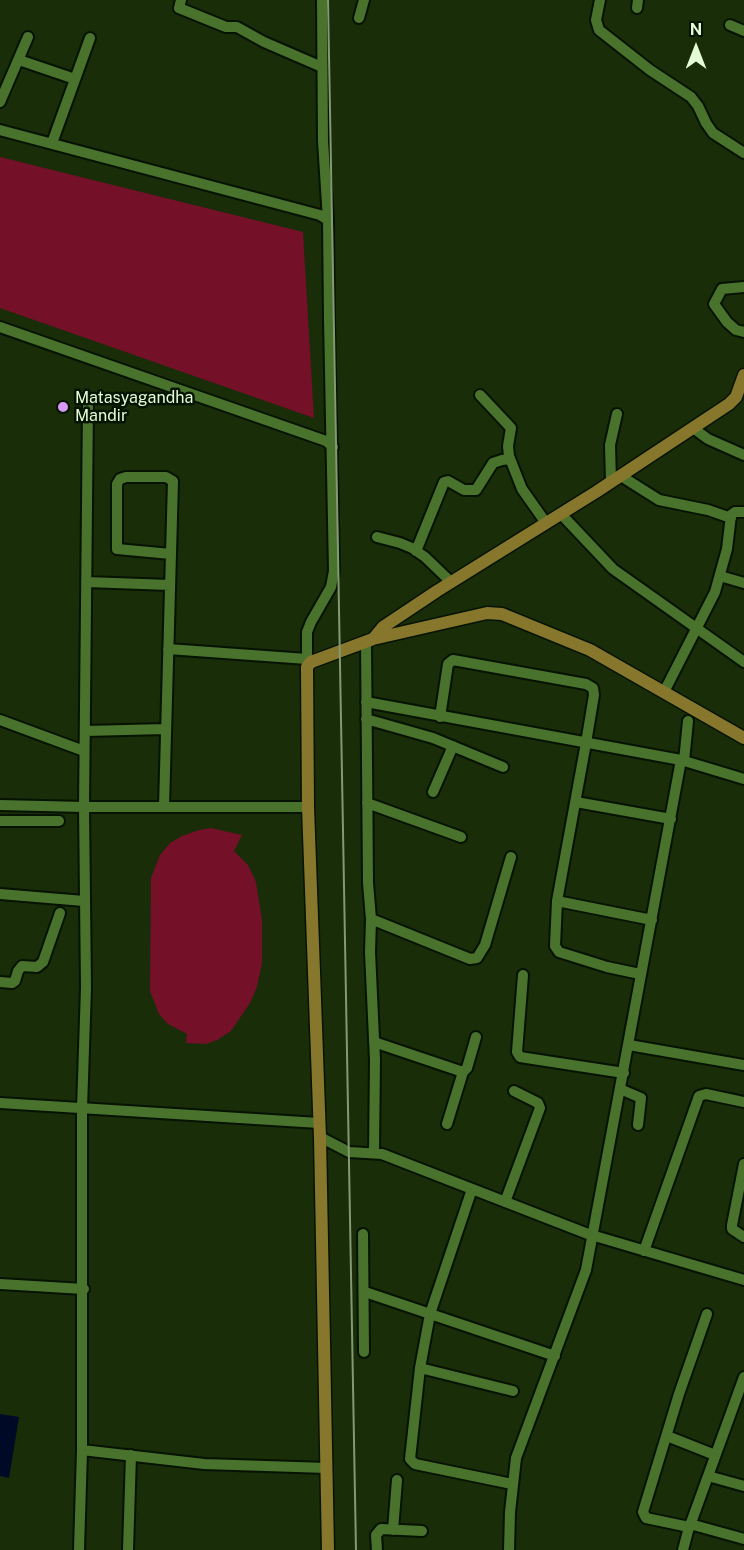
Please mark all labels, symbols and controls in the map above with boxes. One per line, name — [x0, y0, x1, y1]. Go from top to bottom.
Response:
north arrow — [666, 18, 726, 78]
text: N — [690, 20, 702, 39]
place label: Matasyagandha Mandir — [75, 388, 193, 426]
marker: Matasyagandha Mandir — [56, 400, 70, 414]

